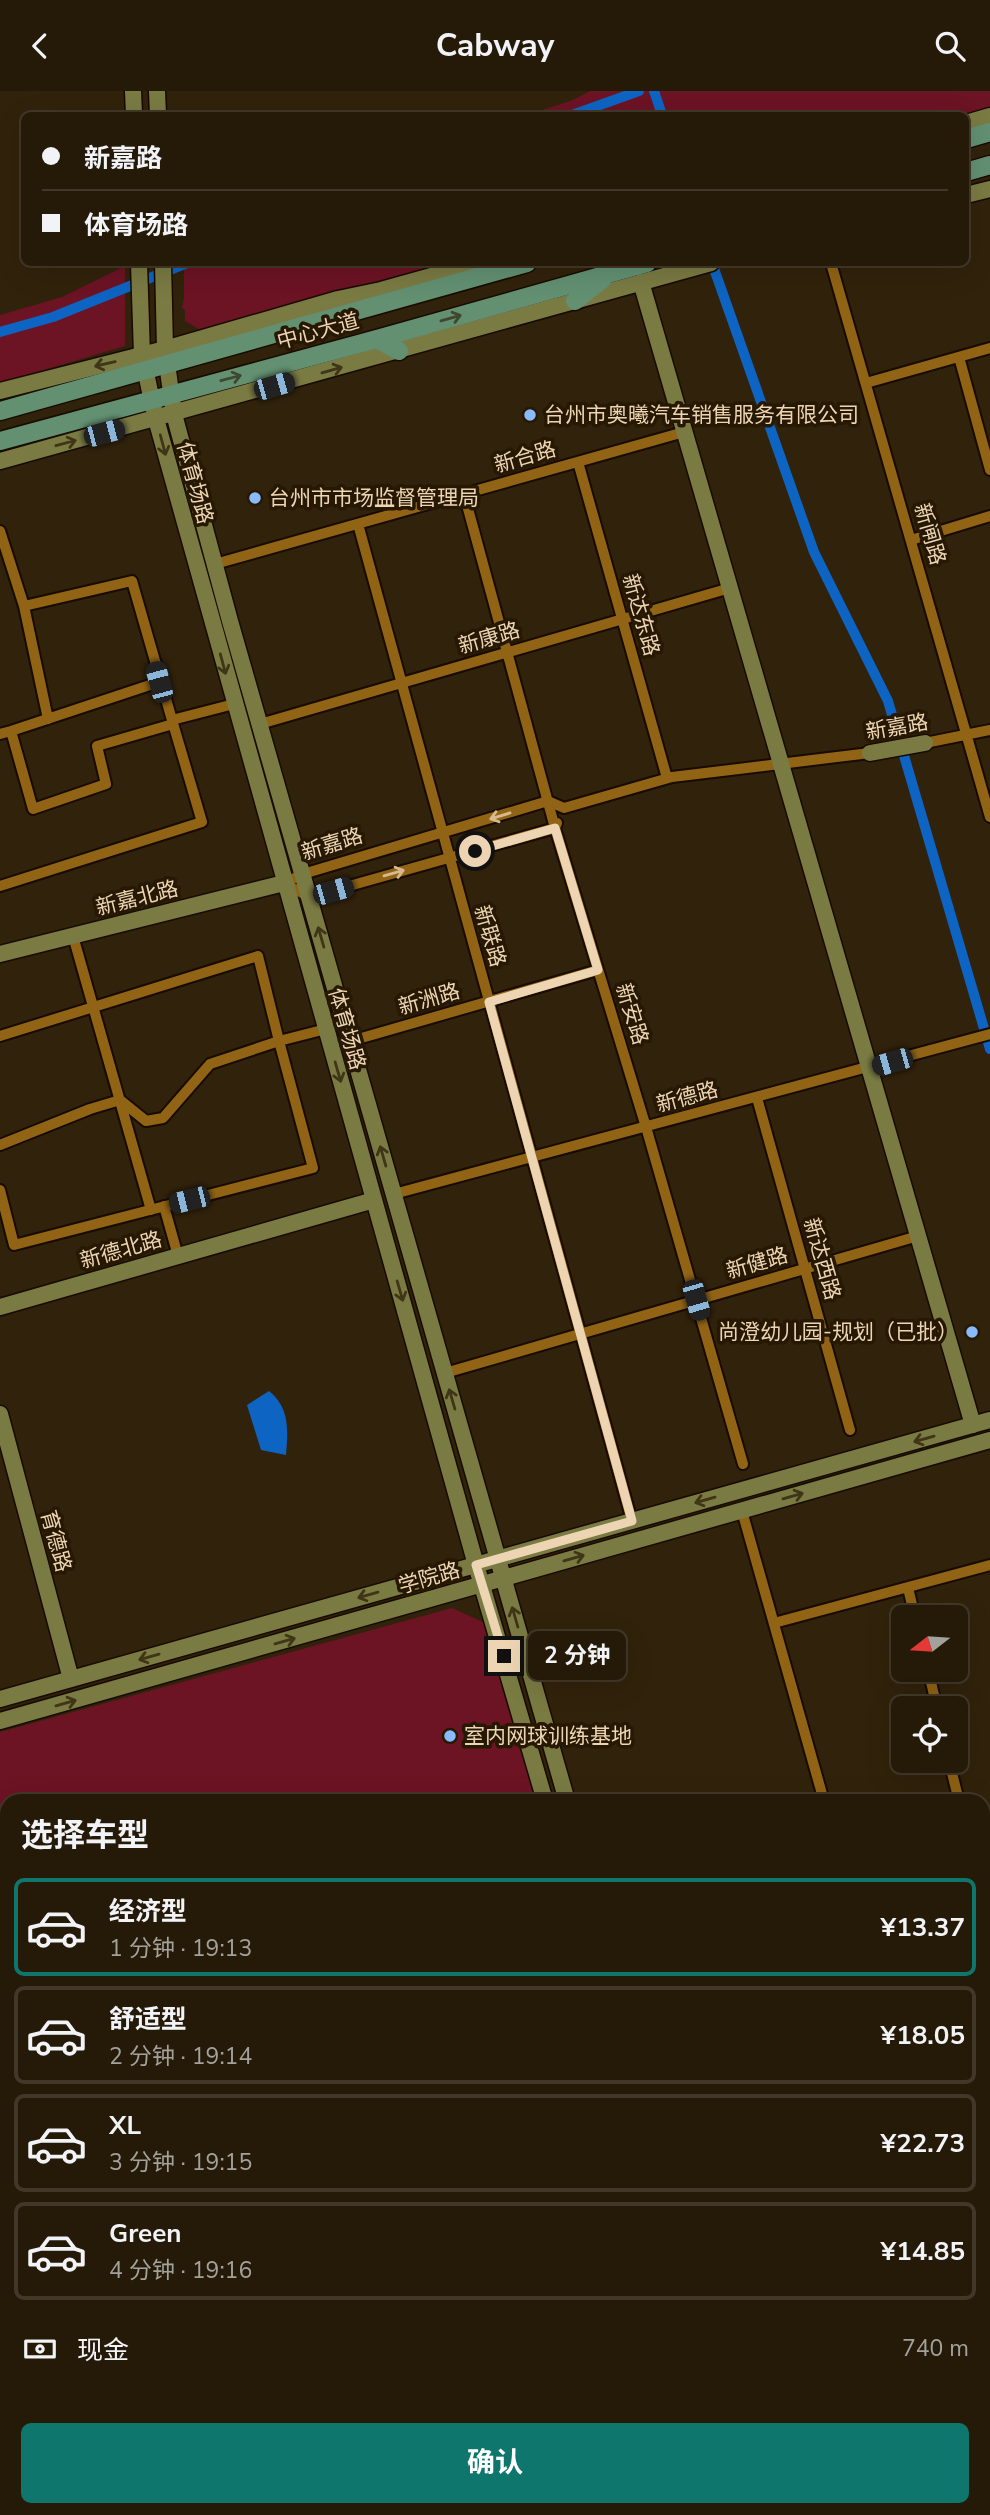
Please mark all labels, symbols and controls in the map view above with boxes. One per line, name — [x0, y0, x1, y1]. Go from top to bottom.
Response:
text: Cabway — [436, 24, 554, 67]
icon: back — [21, 27, 59, 65]
icon: search — [931, 27, 969, 65]
text: 新嘉路 — [84, 141, 162, 176]
text: 体育场路 — [84, 208, 188, 243]
street label: 中心大道 — [274, 307, 362, 355]
one-way arrow — [440, 311, 462, 324]
one-way arrow — [94, 358, 117, 371]
one-way arrow — [321, 363, 343, 376]
car — [251, 370, 298, 402]
one-way arrow — [220, 371, 242, 384]
place label: 台州市奥曦汽车销售服务有限公司 — [544, 401, 859, 429]
marker: 台州市奥曦汽车销售服务有限公司 — [522, 407, 538, 423]
car — [81, 417, 128, 449]
one-way arrow — [157, 434, 170, 456]
street label: 新合路 — [491, 435, 559, 479]
one-way arrow — [54, 436, 77, 449]
street label: 体育场路 — [171, 439, 219, 527]
place label: 台州市市场监督管理局 — [269, 484, 479, 512]
marker: 台州市市场监督管理局 — [247, 490, 263, 506]
street label: 新闸路 — [908, 500, 952, 568]
street label: 新达东路 — [616, 571, 666, 659]
street label: 新康路 — [455, 616, 523, 660]
one-way arrow — [218, 653, 231, 675]
car — [144, 659, 175, 705]
street label: 新嘉路 — [864, 708, 930, 746]
one-way arrow — [489, 810, 511, 823]
street label: 新嘉路 — [298, 821, 366, 867]
route start — [459, 835, 491, 867]
one-way arrow — [383, 866, 405, 879]
street label: 新嘉北路 — [93, 874, 181, 922]
car — [310, 875, 357, 907]
street label: 新联路 — [468, 902, 512, 970]
one-way arrow — [314, 926, 327, 948]
street label: 新洲路 — [395, 977, 463, 1021]
street label: 新安路 — [609, 980, 655, 1048]
street label: 体育场路 — [322, 985, 372, 1073]
car — [869, 1046, 916, 1078]
one-way arrow — [332, 1061, 345, 1083]
street label: 新德路 — [653, 1075, 721, 1119]
one-way arrow — [376, 1145, 389, 1168]
car — [167, 1185, 212, 1215]
street label: 新达西路 — [797, 1215, 847, 1303]
street label: 新德北路 — [77, 1225, 165, 1275]
street label: 新健路 — [723, 1241, 791, 1285]
car — [681, 1277, 712, 1323]
one-way arrow — [394, 1280, 407, 1302]
place label: 尚澄幼儿园-规划（已批） — [718, 1318, 958, 1346]
marker: 尚澄幼儿园-规划（已批） — [964, 1324, 980, 1340]
one-way arrow — [445, 1388, 458, 1410]
one-way arrow — [913, 1433, 935, 1446]
one-way arrow — [782, 1489, 804, 1502]
one-way arrow — [694, 1494, 717, 1507]
street label: 育德路 — [34, 1507, 78, 1575]
one-way arrow — [563, 1551, 585, 1564]
street label: 学院路 — [395, 1556, 463, 1600]
one-way arrow — [357, 1589, 380, 1602]
north arrow — [891, 1605, 968, 1682]
map controls — [891, 1605, 968, 1773]
one-way arrow — [507, 1607, 520, 1629]
callout: 2 分钟 — [528, 1631, 626, 1681]
one-way arrow — [273, 1633, 295, 1646]
route end — [488, 1640, 520, 1672]
text: 2 分钟 — [544, 1640, 610, 1671]
one-way arrow — [139, 1651, 161, 1664]
one-way arrow — [54, 1695, 76, 1708]
button: locate — [891, 1696, 968, 1773]
place label: 室内网球训练基地 — [464, 1722, 632, 1750]
marker: 室内网球训练基地 — [442, 1728, 458, 1744]
text: 选择车型 — [21, 1814, 149, 1857]
text: 经济型 — [109, 1894, 187, 1929]
icon: car — [25, 1896, 88, 1959]
text: ¥13.37 — [881, 1910, 965, 1945]
text: 1 分钟 · 19:13 — [109, 1933, 252, 1964]
text: 舒适型 — [109, 2002, 187, 2037]
icon: car — [25, 2004, 88, 2067]
text: ¥18.05 — [881, 2018, 965, 2053]
text: 2 分钟 · 19:14 — [109, 2041, 252, 2072]
text: XL — [109, 2108, 141, 2143]
icon: car — [25, 2112, 88, 2175]
text: ¥22.73 — [881, 2126, 965, 2161]
text: 3 分钟 · 19:15 — [109, 2147, 252, 2178]
text: Green — [109, 2216, 182, 2251]
icon: car — [25, 2220, 88, 2283]
text: ¥14.85 — [881, 2234, 965, 2269]
text: 4 分钟 · 19:16 — [109, 2255, 252, 2286]
icon: cash — [21, 2330, 59, 2368]
text: 现金 — [77, 2333, 129, 2368]
text: 740 m — [902, 2333, 969, 2364]
button: 确认 — [21, 2423, 969, 2503]

